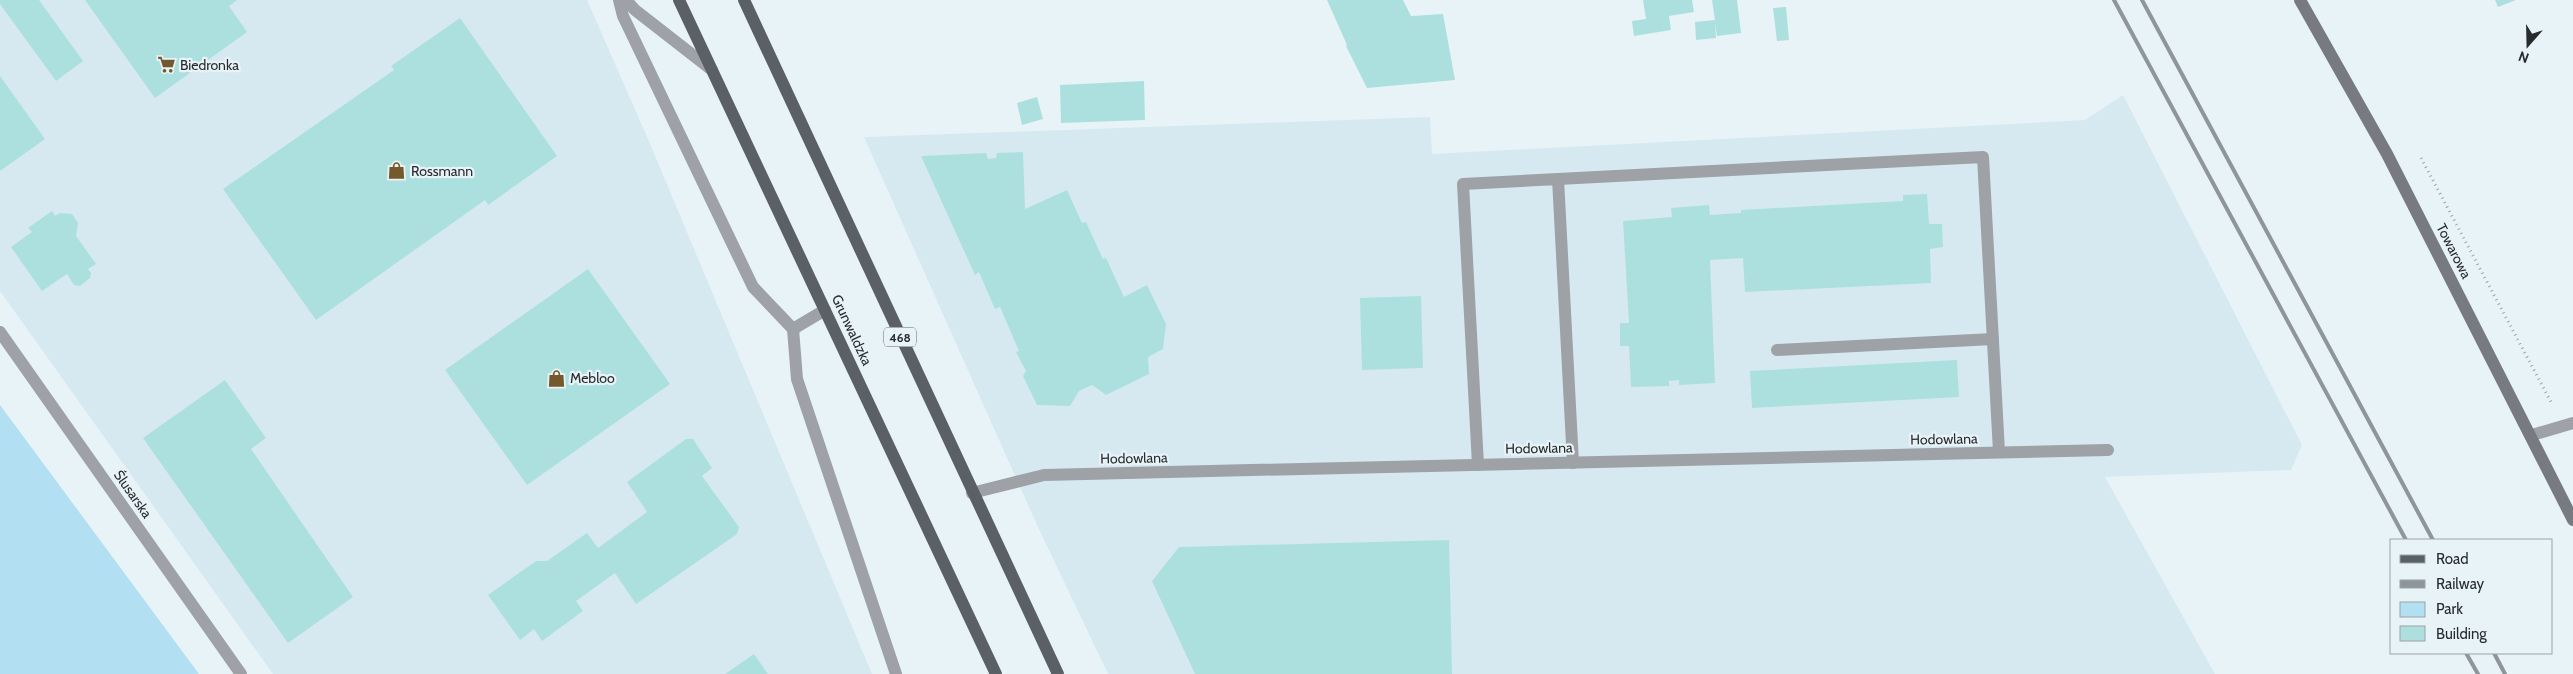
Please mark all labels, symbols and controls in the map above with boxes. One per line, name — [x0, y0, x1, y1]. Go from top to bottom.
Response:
north arrow — [2503, 20, 2553, 70]
text: N — [2516, 47, 2531, 67]
supermarket icon: Biedronka — [156, 55, 176, 75]
place label: Biedronka — [180, 56, 239, 74]
shop icon: Rossmann — [387, 161, 407, 181]
place label: Rossmann — [411, 162, 473, 180]
street label: Towarowa — [2432, 220, 2476, 282]
street label: Grunwaldzka — [828, 292, 876, 369]
road number: 468 — [884, 328, 916, 347]
shop icon: Mebloo — [546, 368, 566, 388]
place label: Mebloo — [570, 369, 615, 387]
street label: Hodowlana — [1910, 429, 1978, 449]
street label: Hodowlana — [1505, 438, 1573, 458]
street label: Hodowlana — [1100, 448, 1168, 468]
street label: Ślusarska — [110, 467, 156, 522]
legend — [2390, 539, 2553, 654]
text: Road — [2436, 550, 2469, 568]
text: Railway — [2436, 575, 2485, 593]
text: Park — [2436, 600, 2463, 618]
text: Building — [2436, 625, 2487, 643]

